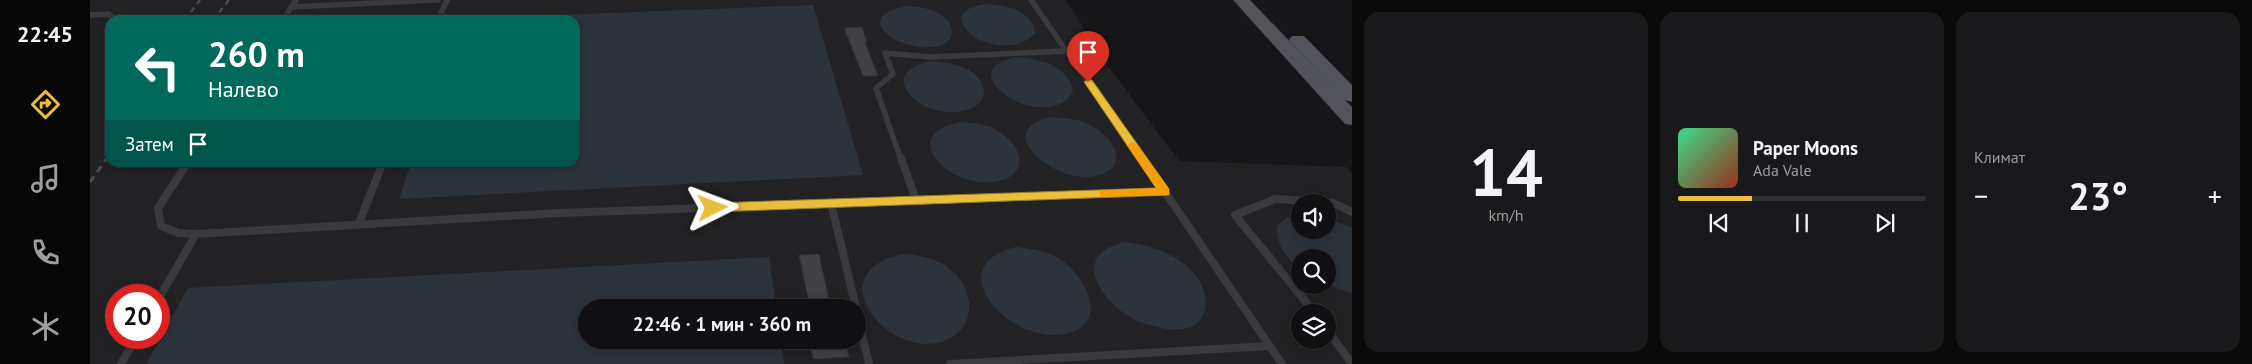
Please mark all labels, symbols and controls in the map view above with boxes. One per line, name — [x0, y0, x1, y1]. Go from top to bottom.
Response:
text: 22:45 — [17, 20, 73, 48]
text: 260 m — [208, 31, 305, 77]
pin — [1067, 31, 1109, 82]
icon: left — [125, 35, 190, 100]
icon: arrive — [1074, 38, 1102, 66]
text: Налево — [208, 75, 279, 103]
icon: directions — [28, 87, 63, 122]
icon: arrive — [184, 130, 212, 158]
text: 14 — [1469, 130, 1543, 214]
text: Затем — [125, 132, 174, 156]
text: Paper Moons — [1753, 136, 1858, 160]
text: Климат — [1974, 147, 2025, 167]
text: Ada Vale — [1753, 160, 1812, 180]
icon: music — [28, 161, 63, 196]
text: 23° — [2068, 171, 2128, 220]
text: − — [1974, 177, 1988, 214]
text: + — [2208, 177, 2222, 214]
position arrow — [686, 181, 738, 233]
map controls — [1291, 194, 1336, 349]
button: sound — [1291, 194, 1336, 239]
text: km/h — [1488, 205, 1524, 225]
icon: previous — [1705, 209, 1733, 237]
icon: pause — [1788, 209, 1816, 237]
icon: next — [1871, 209, 1899, 237]
icon: phone — [28, 235, 63, 270]
button: search — [1291, 249, 1336, 294]
speed limit sign: 20 — [105, 284, 170, 349]
button: layers — [1291, 304, 1336, 349]
icon: climate — [28, 309, 63, 344]
text: 22:46 · 1 мин · 360 m — [633, 312, 811, 336]

